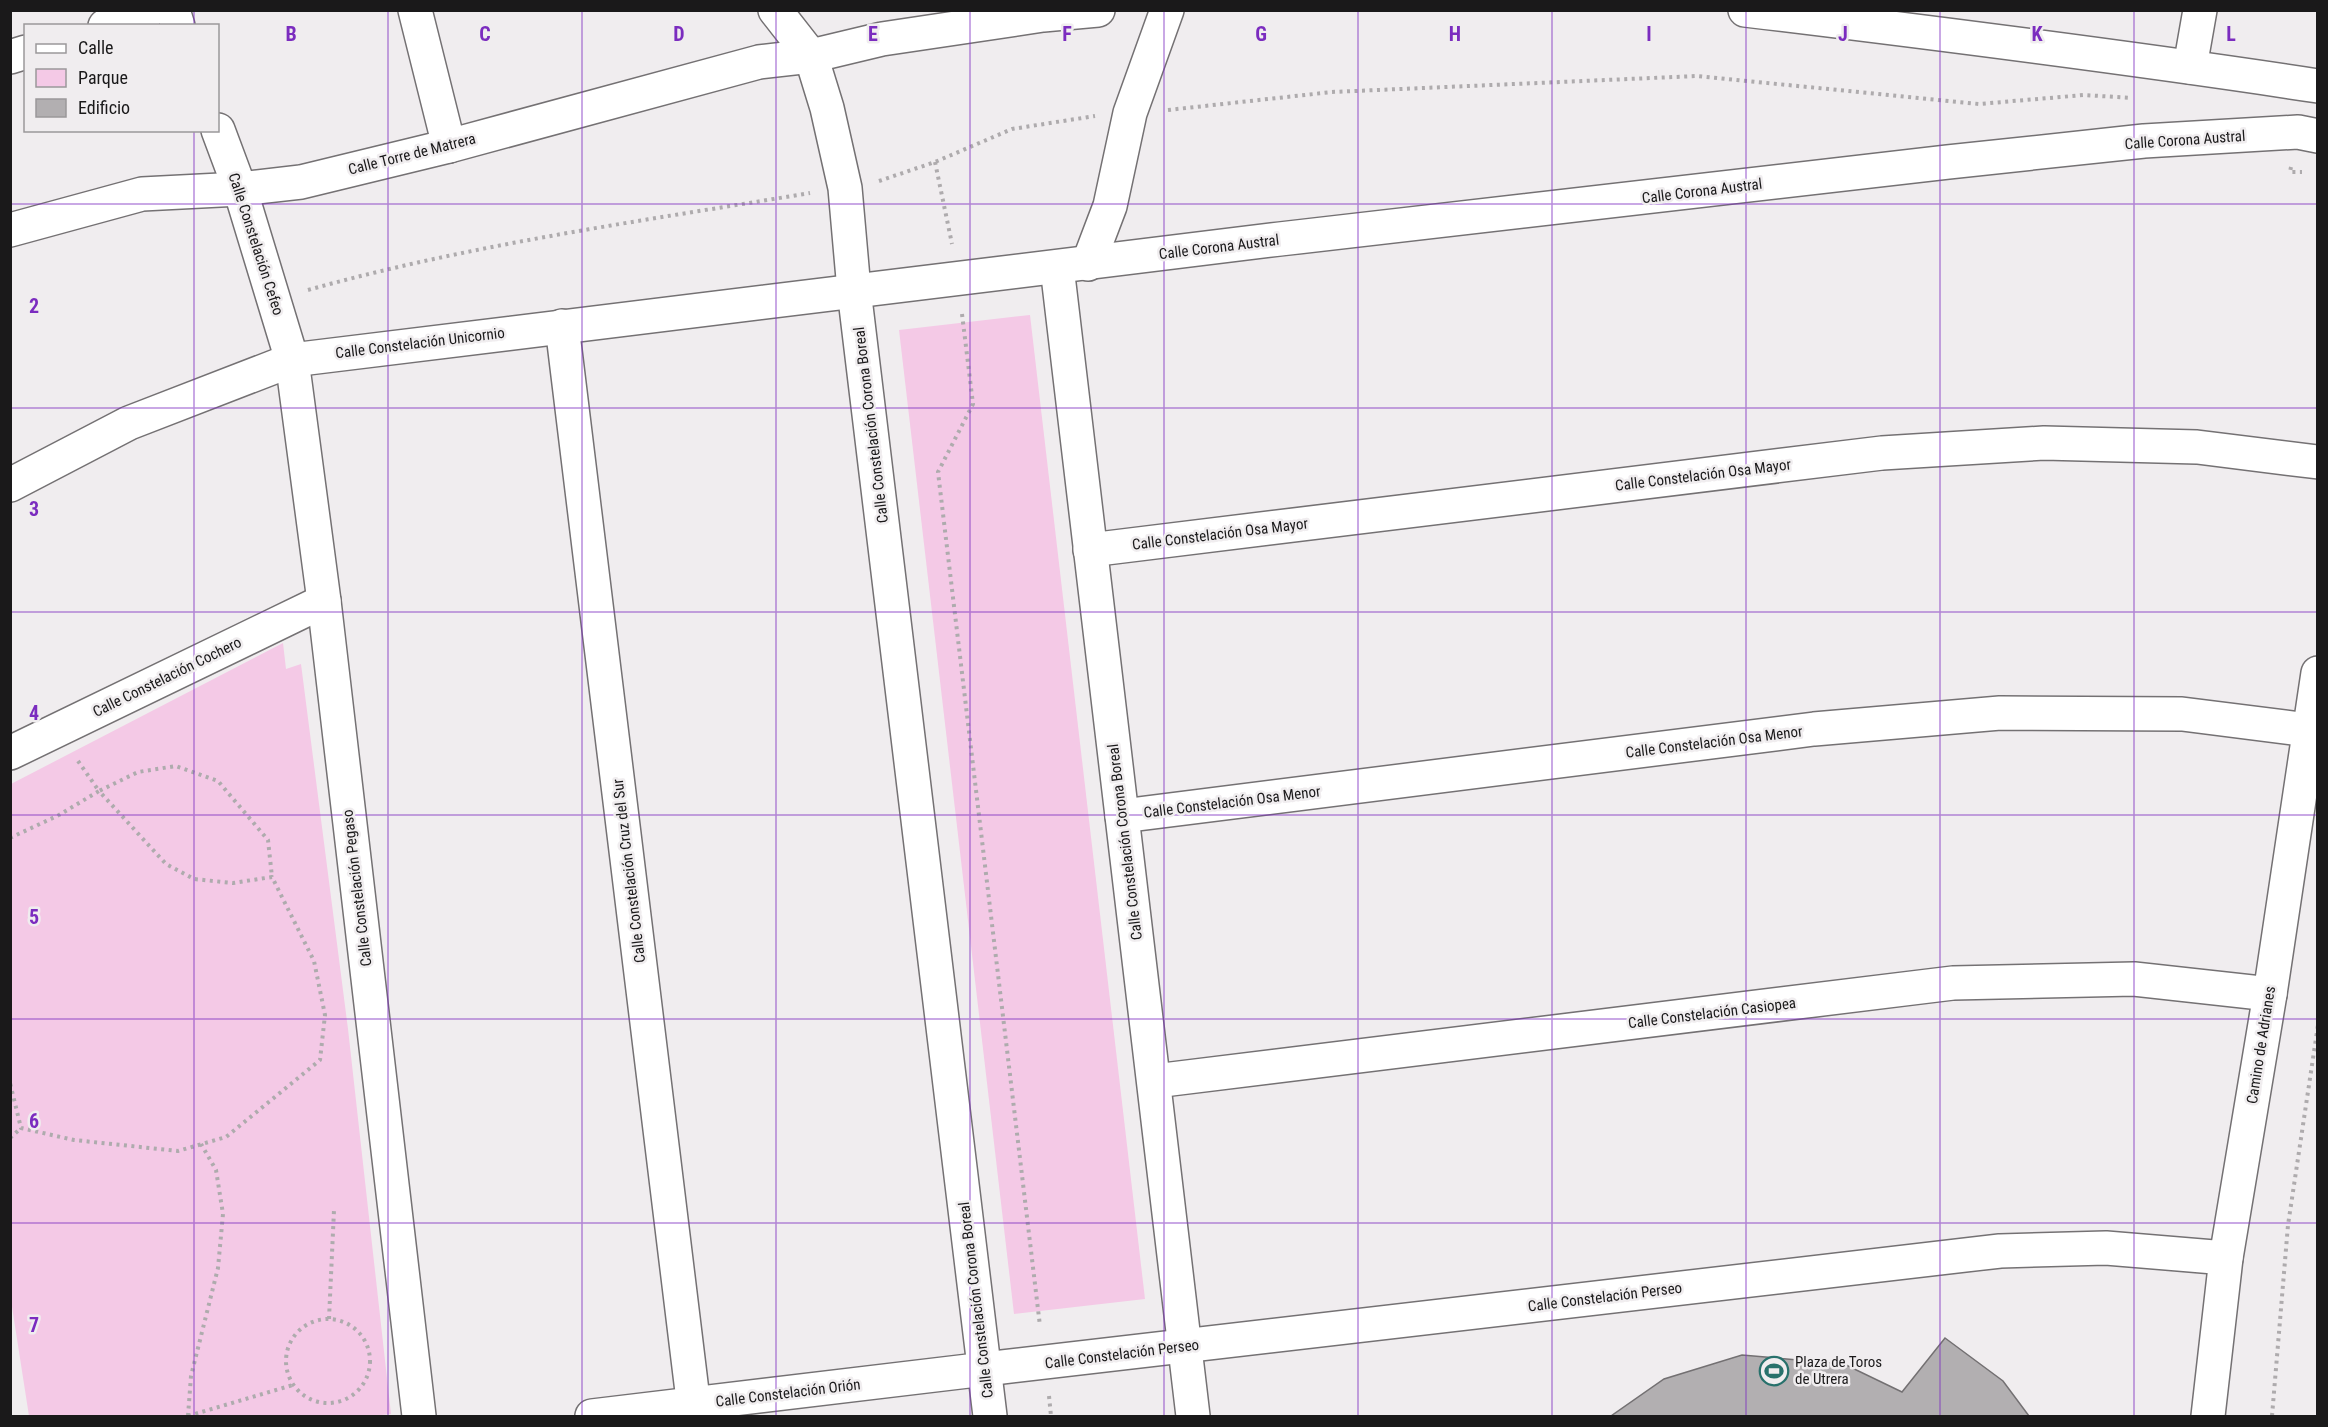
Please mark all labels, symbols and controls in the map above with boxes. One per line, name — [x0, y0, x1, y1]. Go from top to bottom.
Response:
text: B — [285, 22, 297, 46]
text: C — [479, 22, 491, 46]
text: D — [673, 22, 685, 46]
text: E — [868, 22, 878, 46]
text: F — [1062, 22, 1072, 46]
text: G — [1255, 22, 1267, 46]
text: H — [1449, 22, 1461, 46]
text: I — [1646, 22, 1652, 46]
text: J — [1838, 22, 1848, 46]
text: K — [2031, 22, 2043, 46]
text: L — [2226, 22, 2236, 46]
legend — [24, 24, 219, 132]
text: Calle — [78, 37, 114, 58]
text: Parque — [78, 67, 128, 88]
text: Edificio — [78, 97, 130, 118]
street label: Calle Corona Austral — [2124, 127, 2246, 153]
street label: Calle Torre de Matrera — [346, 129, 478, 179]
street label: Calle Constelación Cefeo — [224, 171, 288, 317]
street label: Calle Corona Austral — [1641, 175, 1763, 207]
street label: Calle Corona Austral — [1158, 231, 1280, 263]
text: 2 — [29, 294, 39, 318]
street label: Calle Constelación Unicornio — [334, 324, 506, 362]
street label: Calle Constelación Corona Boreal — [850, 326, 892, 524]
street label: Calle Constelación Osa Mayor — [1614, 455, 1792, 495]
text: 3 — [29, 497, 39, 521]
street label: Calle Constelación Osa Mayor — [1131, 514, 1309, 554]
street label: Calle Constelación Cochero — [90, 633, 244, 721]
text: 4 — [29, 701, 39, 725]
street label: Calle Constelación Osa Menor — [1625, 722, 1804, 762]
street label: Calle Constelación Corona Boreal — [1104, 743, 1146, 941]
street label: Calle Constelación Cruz del Sur — [609, 778, 649, 964]
street label: Calle Constelación Osa Menor — [1143, 782, 1322, 822]
street label: Calle Constelación Pegaso — [338, 808, 376, 968]
text: 5 — [29, 905, 39, 929]
street label: Camino de Adrianes — [2243, 985, 2279, 1105]
street label: Calle Constelación Casiopea — [1627, 994, 1797, 1032]
text: 6 — [29, 1109, 39, 1133]
street label: Calle Constelación Corona Boreal — [955, 1201, 997, 1399]
street label: Calle Constelación Perseo — [1527, 1279, 1683, 1315]
text: 7 — [29, 1313, 39, 1337]
street label: Calle Constelación Perseo — [1044, 1336, 1200, 1372]
place label: Plaza de Toros de Utrera — [1795, 1353, 1882, 1388]
sports icon: Plaza de Toros de Utrera — [1758, 1355, 1790, 1387]
street label: Calle Constelación Orión — [715, 1375, 861, 1411]

